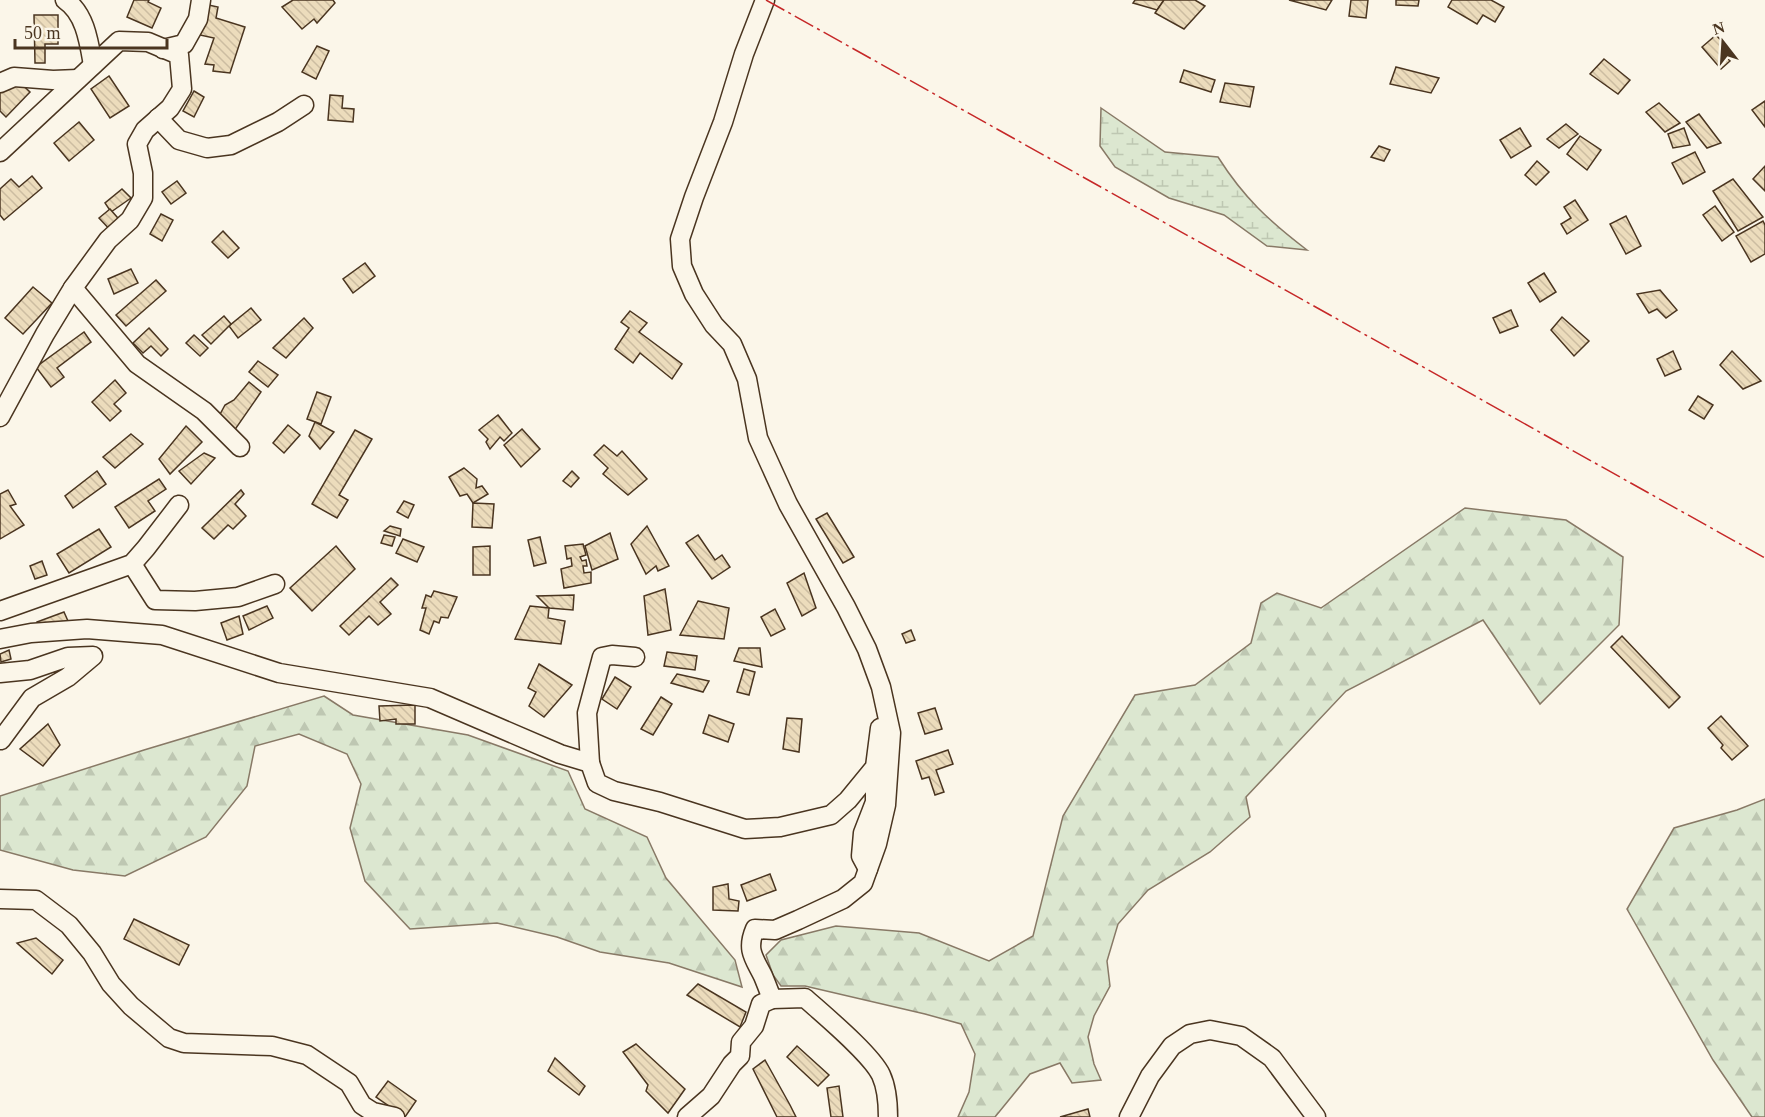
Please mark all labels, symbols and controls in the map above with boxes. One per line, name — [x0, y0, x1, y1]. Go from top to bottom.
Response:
scale bar — [15, 12, 166, 50]
north arrow — [1693, 12, 1753, 72]
text: N — [1711, 18, 1727, 38]
text: 50 m — [24, 23, 61, 43]

